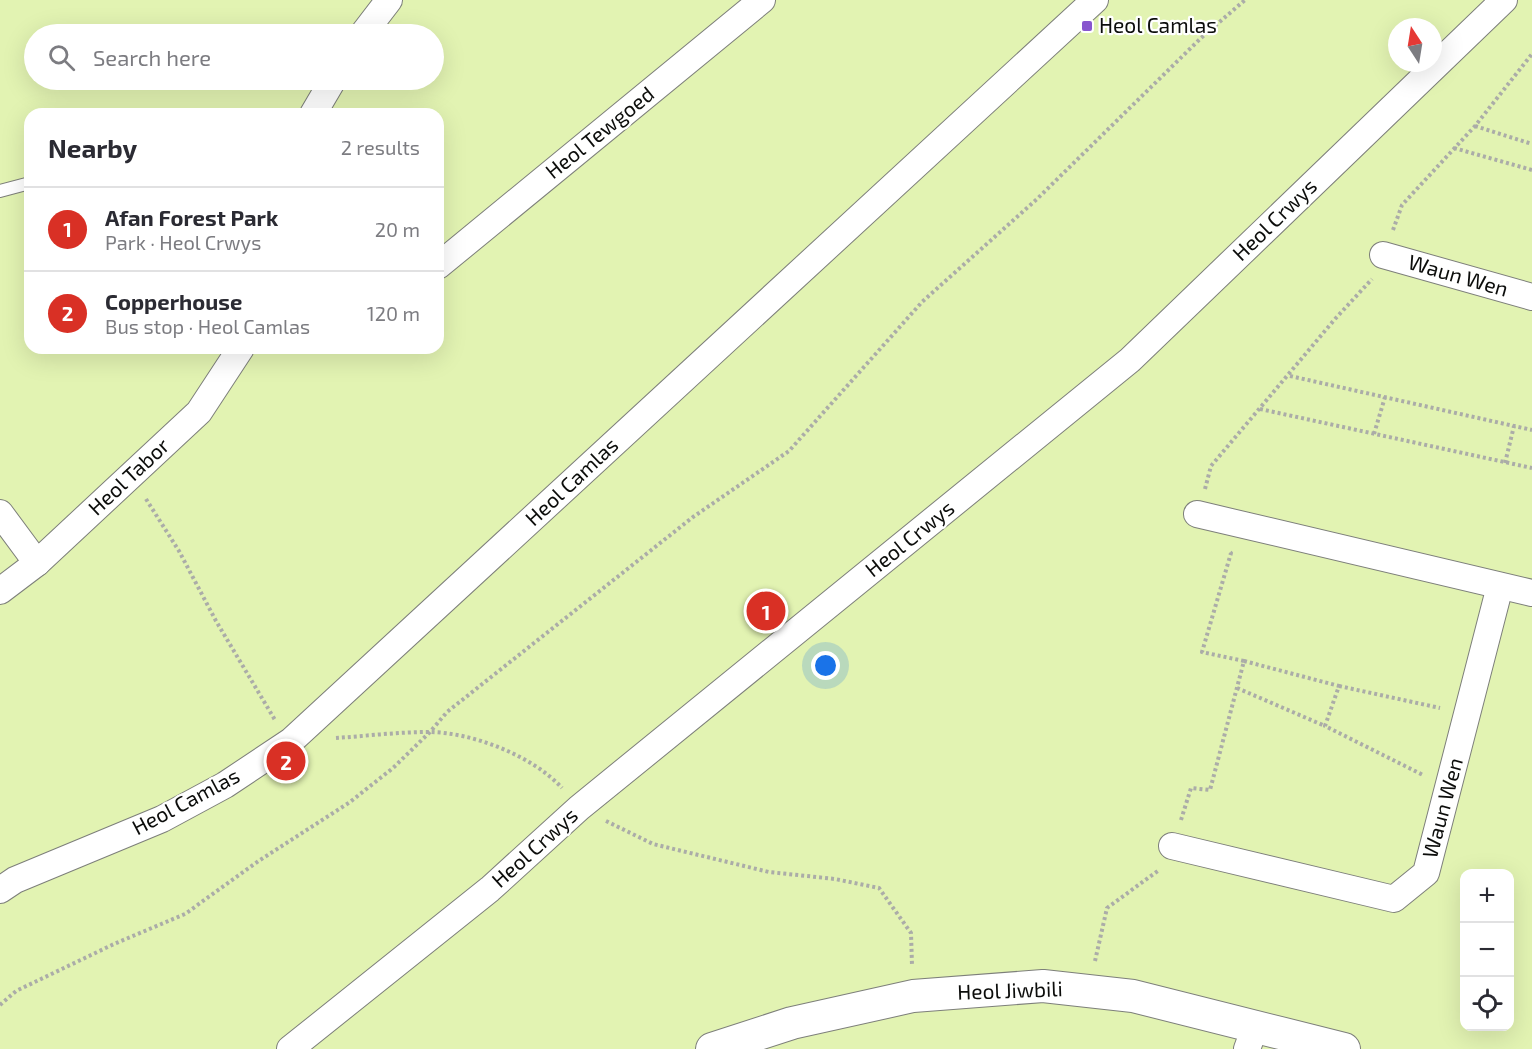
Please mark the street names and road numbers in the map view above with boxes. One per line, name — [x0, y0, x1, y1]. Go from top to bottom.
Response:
street label: Heol Tewgoed — [540, 80, 658, 183]
street label: Heol Crwys — [1227, 173, 1321, 265]
street label: Waun Wen — [1406, 248, 1511, 301]
street label: Heol Tabor — [82, 432, 174, 520]
street label: Heol Camlas — [519, 432, 623, 530]
street label: Heol Crwys — [860, 494, 959, 581]
street label: Waun Wen — [1416, 755, 1467, 860]
street label: Heol Camlas — [127, 762, 243, 839]
street label: Heol Crwys — [486, 802, 582, 892]
street label: Heol Jiwbili — [957, 975, 1063, 1004]

